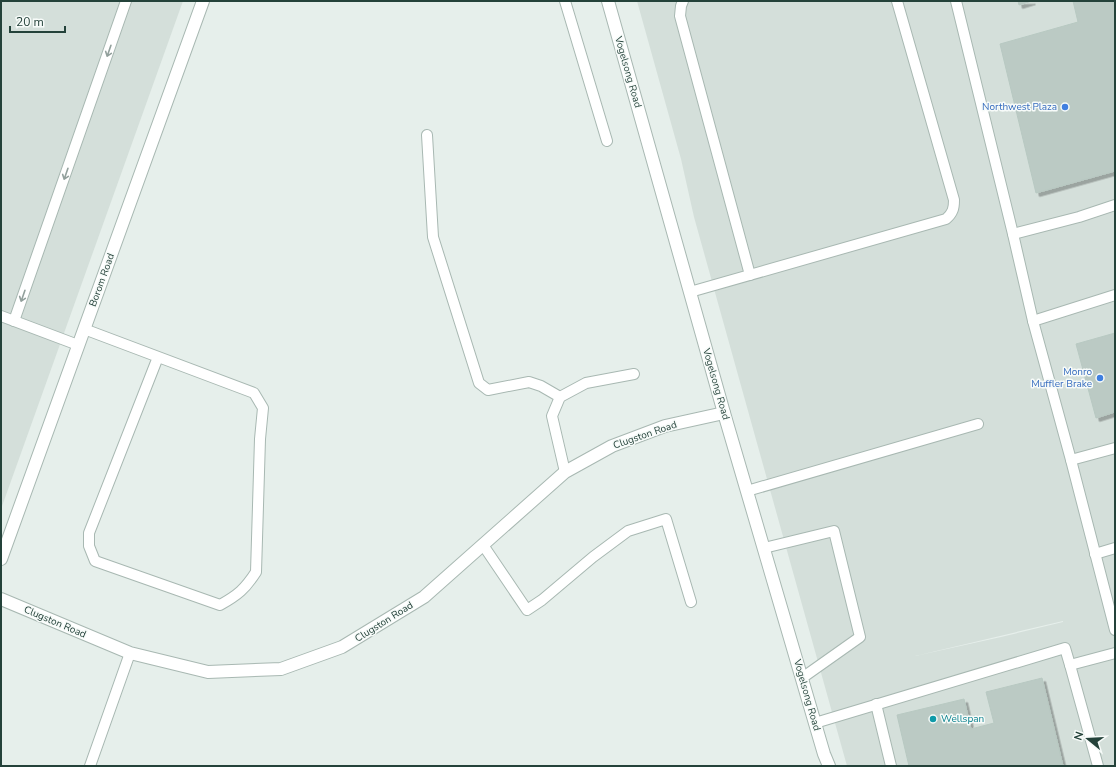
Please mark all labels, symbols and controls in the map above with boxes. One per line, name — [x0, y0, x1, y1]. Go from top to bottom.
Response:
scale bar — [10, 8, 65, 34]
text: 20 m — [16, 14, 44, 30]
street label: Vogelsong Road — [611, 34, 645, 110]
one-way arrow — [104, 45, 112, 57]
place label: Northwest Plaza — [982, 100, 1057, 114]
marker: Northwest Plaza — [1060, 102, 1070, 112]
one-way arrow — [61, 167, 69, 179]
street label: Borom Road — [86, 251, 118, 309]
one-way arrow — [18, 290, 26, 302]
street label: Vogelsong Road — [699, 346, 733, 422]
place label: Monro Muffler Brake — [1031, 365, 1092, 391]
marker: Monro Muffler Brake — [1095, 373, 1105, 383]
street label: Clugston Road — [611, 418, 679, 452]
street label: Clugston Road — [352, 598, 416, 646]
street label: Clugston Road — [22, 603, 88, 641]
street label: Vogelsong Road — [790, 657, 824, 733]
place label: Wellspan — [941, 712, 984, 726]
marker: Wellspan — [928, 714, 938, 724]
north arrow — [1068, 719, 1108, 759]
text: N — [1071, 730, 1087, 742]

